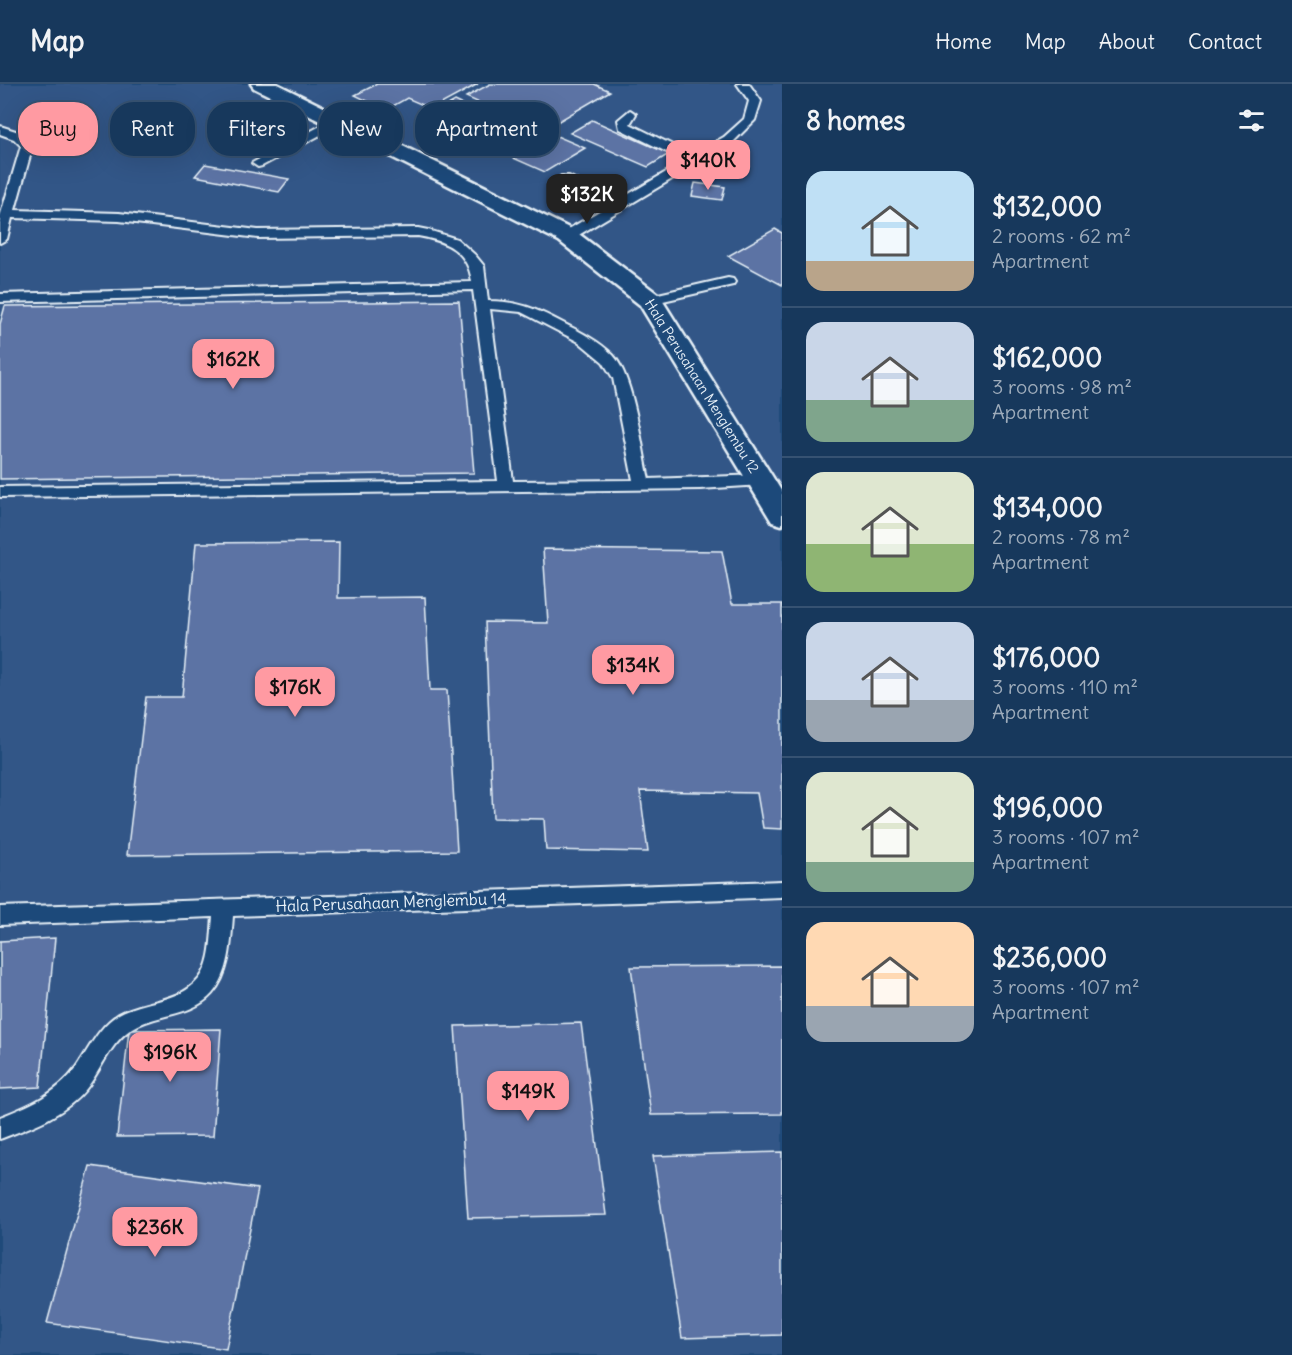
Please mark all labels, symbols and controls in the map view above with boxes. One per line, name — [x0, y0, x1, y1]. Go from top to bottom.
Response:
text: Map — [30, 23, 84, 59]
text: Home — [935, 28, 992, 55]
text: Map — [1025, 28, 1066, 55]
text: About — [1099, 28, 1155, 55]
text: Contact — [1188, 28, 1262, 55]
chip: Buy — [18, 102, 98, 156]
chip: Rent — [110, 102, 195, 156]
chip: Filters — [207, 102, 307, 156]
chip: New — [319, 102, 403, 156]
chip: Apartment — [415, 102, 559, 156]
text: 8 homes — [806, 104, 905, 137]
icon: filters — [1235, 104, 1268, 137]
pin: $140K — [666, 140, 750, 191]
text: $140K — [680, 147, 736, 172]
pin: $132K — [545, 174, 629, 225]
text: $132K — [560, 181, 614, 206]
text: $132,000 — [992, 190, 1102, 223]
icon: home — [854, 195, 926, 267]
text: 2 rooms · 62 m² — [992, 223, 1131, 248]
text: Apartment — [992, 248, 1089, 273]
street label: Hala Perusahaan Menglembu 12 — [641, 296, 763, 477]
pin: $162K — [191, 339, 275, 390]
text: $162,000 — [992, 341, 1102, 374]
text: $162K — [206, 346, 260, 371]
icon: home — [854, 346, 926, 418]
text: 3 rooms · 98 m² — [992, 374, 1132, 399]
text: Apartment — [992, 399, 1089, 424]
text: $134,000 — [992, 491, 1103, 524]
icon: home — [854, 496, 926, 568]
text: 2 rooms · 78 m² — [992, 524, 1130, 549]
text: Apartment — [992, 549, 1089, 574]
text: $176,000 — [992, 641, 1100, 674]
pin: $134K — [591, 645, 675, 696]
icon: home — [854, 646, 926, 718]
text: $134K — [606, 652, 660, 677]
pin: $176K — [253, 667, 337, 718]
text: $176K — [269, 674, 321, 699]
text: 3 rooms · 110 m² — [992, 674, 1138, 699]
text: Apartment — [992, 699, 1089, 724]
text: $196,000 — [992, 791, 1103, 824]
icon: home — [854, 796, 926, 868]
text: 3 rooms · 107 m² — [992, 824, 1140, 849]
text: Apartment — [992, 849, 1089, 874]
street label: Hala Perusahaan Menglembu 14 — [275, 888, 507, 916]
text: $236,000 — [992, 941, 1107, 974]
icon: home — [854, 946, 926, 1018]
text: 3 rooms · 107 m² — [992, 974, 1140, 999]
text: Apartment — [992, 999, 1089, 1024]
pin: $196K — [128, 1032, 212, 1083]
text: $196K — [143, 1039, 197, 1064]
pin: $149K — [486, 1071, 570, 1122]
text: $149K — [501, 1078, 555, 1103]
pin: $236K — [113, 1207, 197, 1258]
text: $236K — [126, 1214, 184, 1239]

